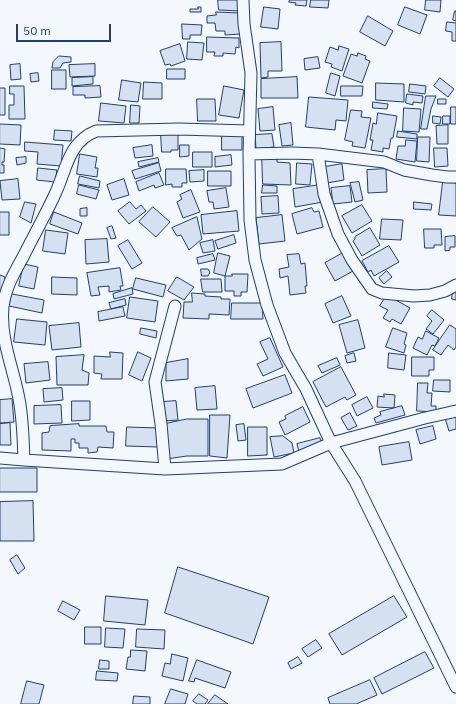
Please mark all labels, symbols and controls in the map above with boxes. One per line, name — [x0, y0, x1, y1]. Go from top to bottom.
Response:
scale bar — [18, 16, 113, 42]
text: 50 m — [23, 23, 51, 38]

